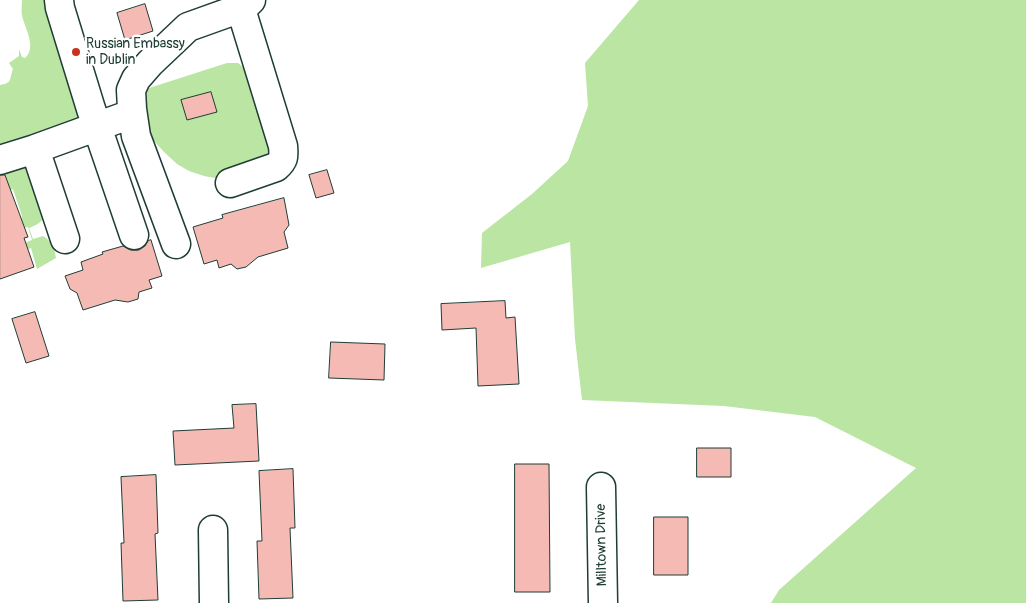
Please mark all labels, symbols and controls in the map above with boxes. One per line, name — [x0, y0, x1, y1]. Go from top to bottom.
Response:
place label: Russian Embassy in Dublin — [86, 36, 185, 68]
marker: Russian Embassy in Dublin — [70, 46, 82, 58]
street label: Milltown Drive — [593, 504, 611, 586]

